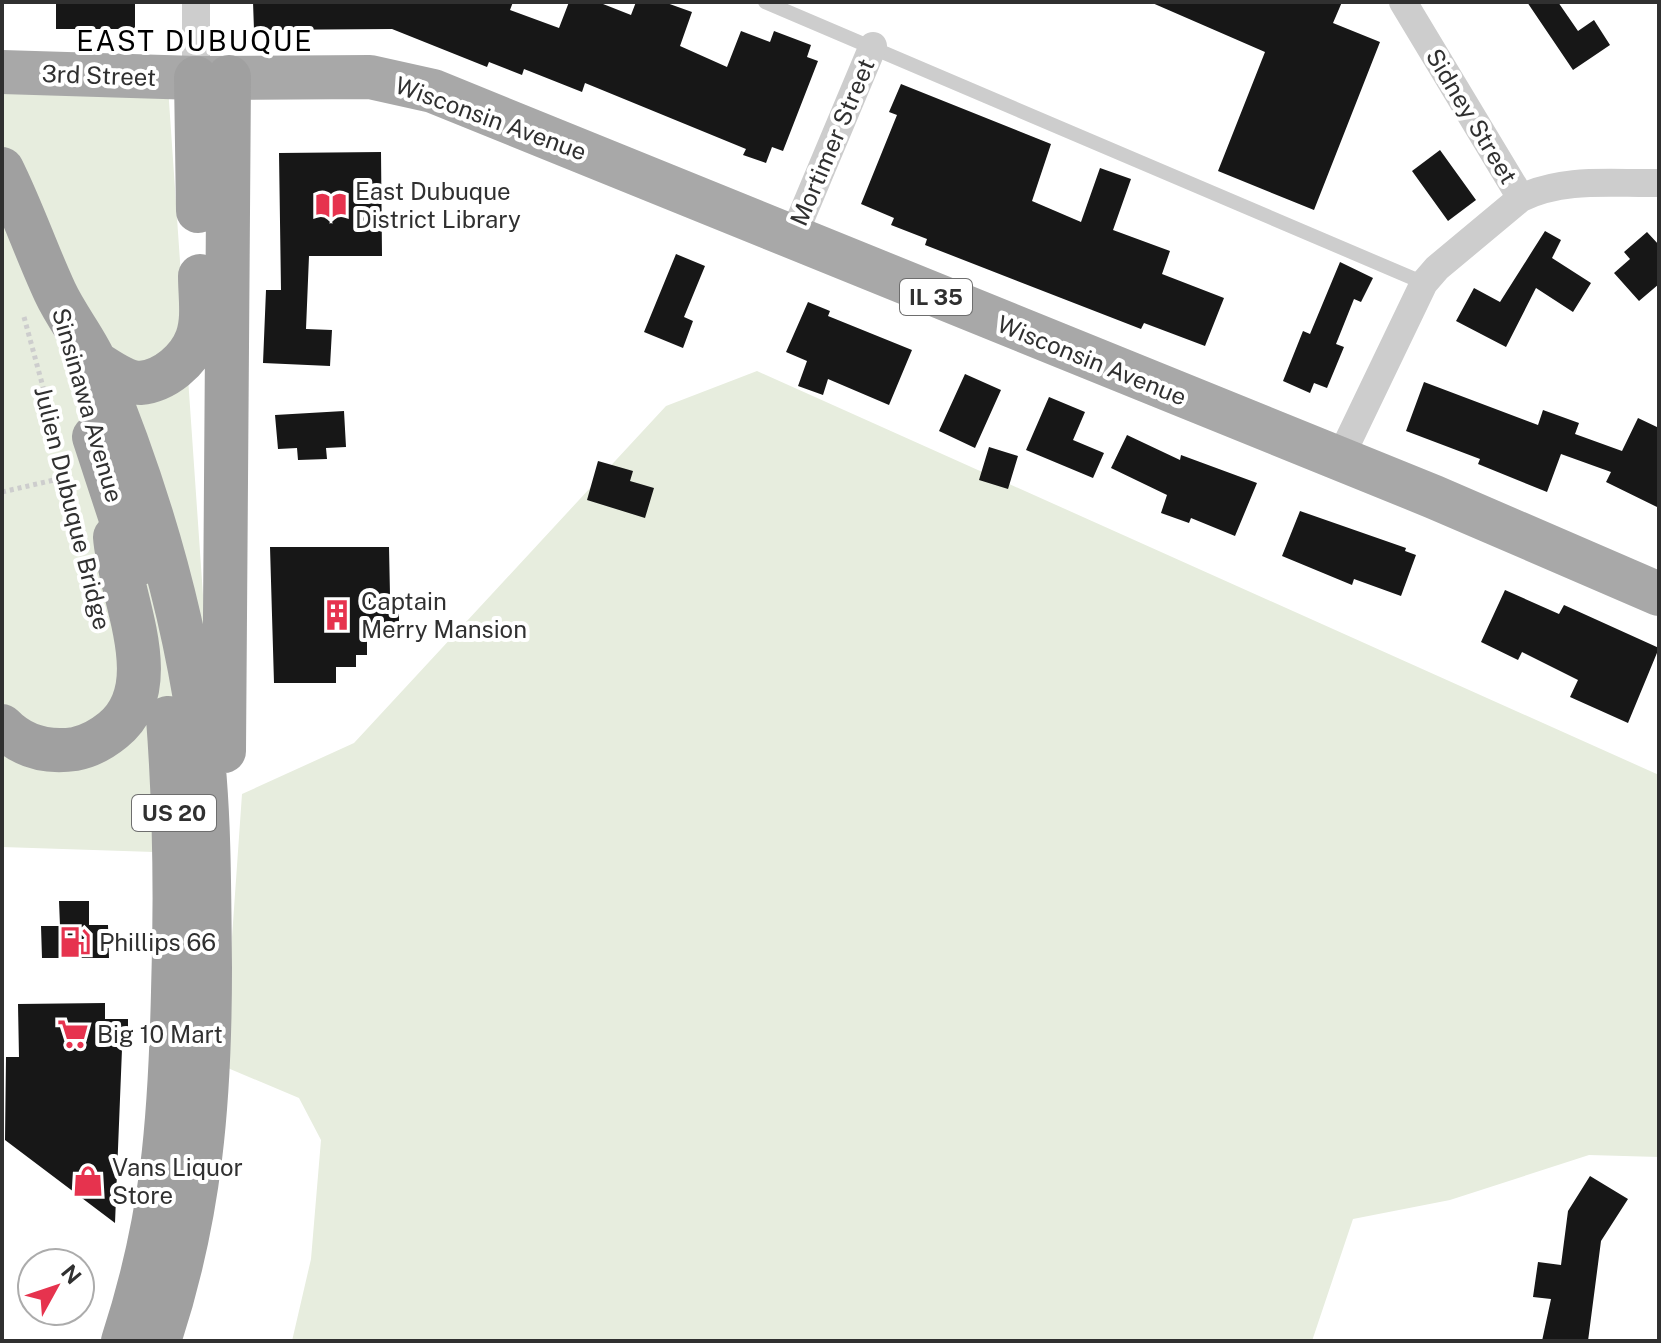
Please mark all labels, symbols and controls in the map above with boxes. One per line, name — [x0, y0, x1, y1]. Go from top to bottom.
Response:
district label: EAST DUBUQUE — [76, 24, 314, 57]
street label: Sidney Street — [1421, 43, 1523, 189]
street label: Mortimer Street — [784, 54, 880, 230]
street label: 3rd Street — [41, 59, 157, 91]
street label: Wisconsin Avenue — [391, 70, 591, 166]
place label: East Dubuque District Library — [355, 177, 521, 233]
library icon: East Dubuque District Library — [314, 188, 348, 222]
road number: IL 35 — [900, 279, 972, 315]
street label: Sinsinawa Avenue — [47, 305, 129, 505]
street label: Wisconsin Avenue — [993, 309, 1191, 411]
street label: Julien Dubuque Bridge — [29, 383, 117, 633]
place label: Captain Merry Mansion — [361, 587, 527, 643]
building icon: Captain Merry Mansion — [320, 598, 354, 632]
road number: US 20 — [132, 795, 216, 831]
fuel station icon: Phillips 66 — [58, 925, 92, 959]
place label: Phillips 66 — [99, 928, 216, 956]
supermarket icon: Big 10 Mart — [56, 1017, 90, 1051]
place label: Big 10 Mart — [97, 1020, 223, 1048]
place label: Vans Liquor Store — [112, 1153, 243, 1209]
shop icon: Vans Liquor Store — [71, 1164, 105, 1198]
north arrow — [16, 1247, 96, 1327]
text: N — [56, 1259, 87, 1289]

